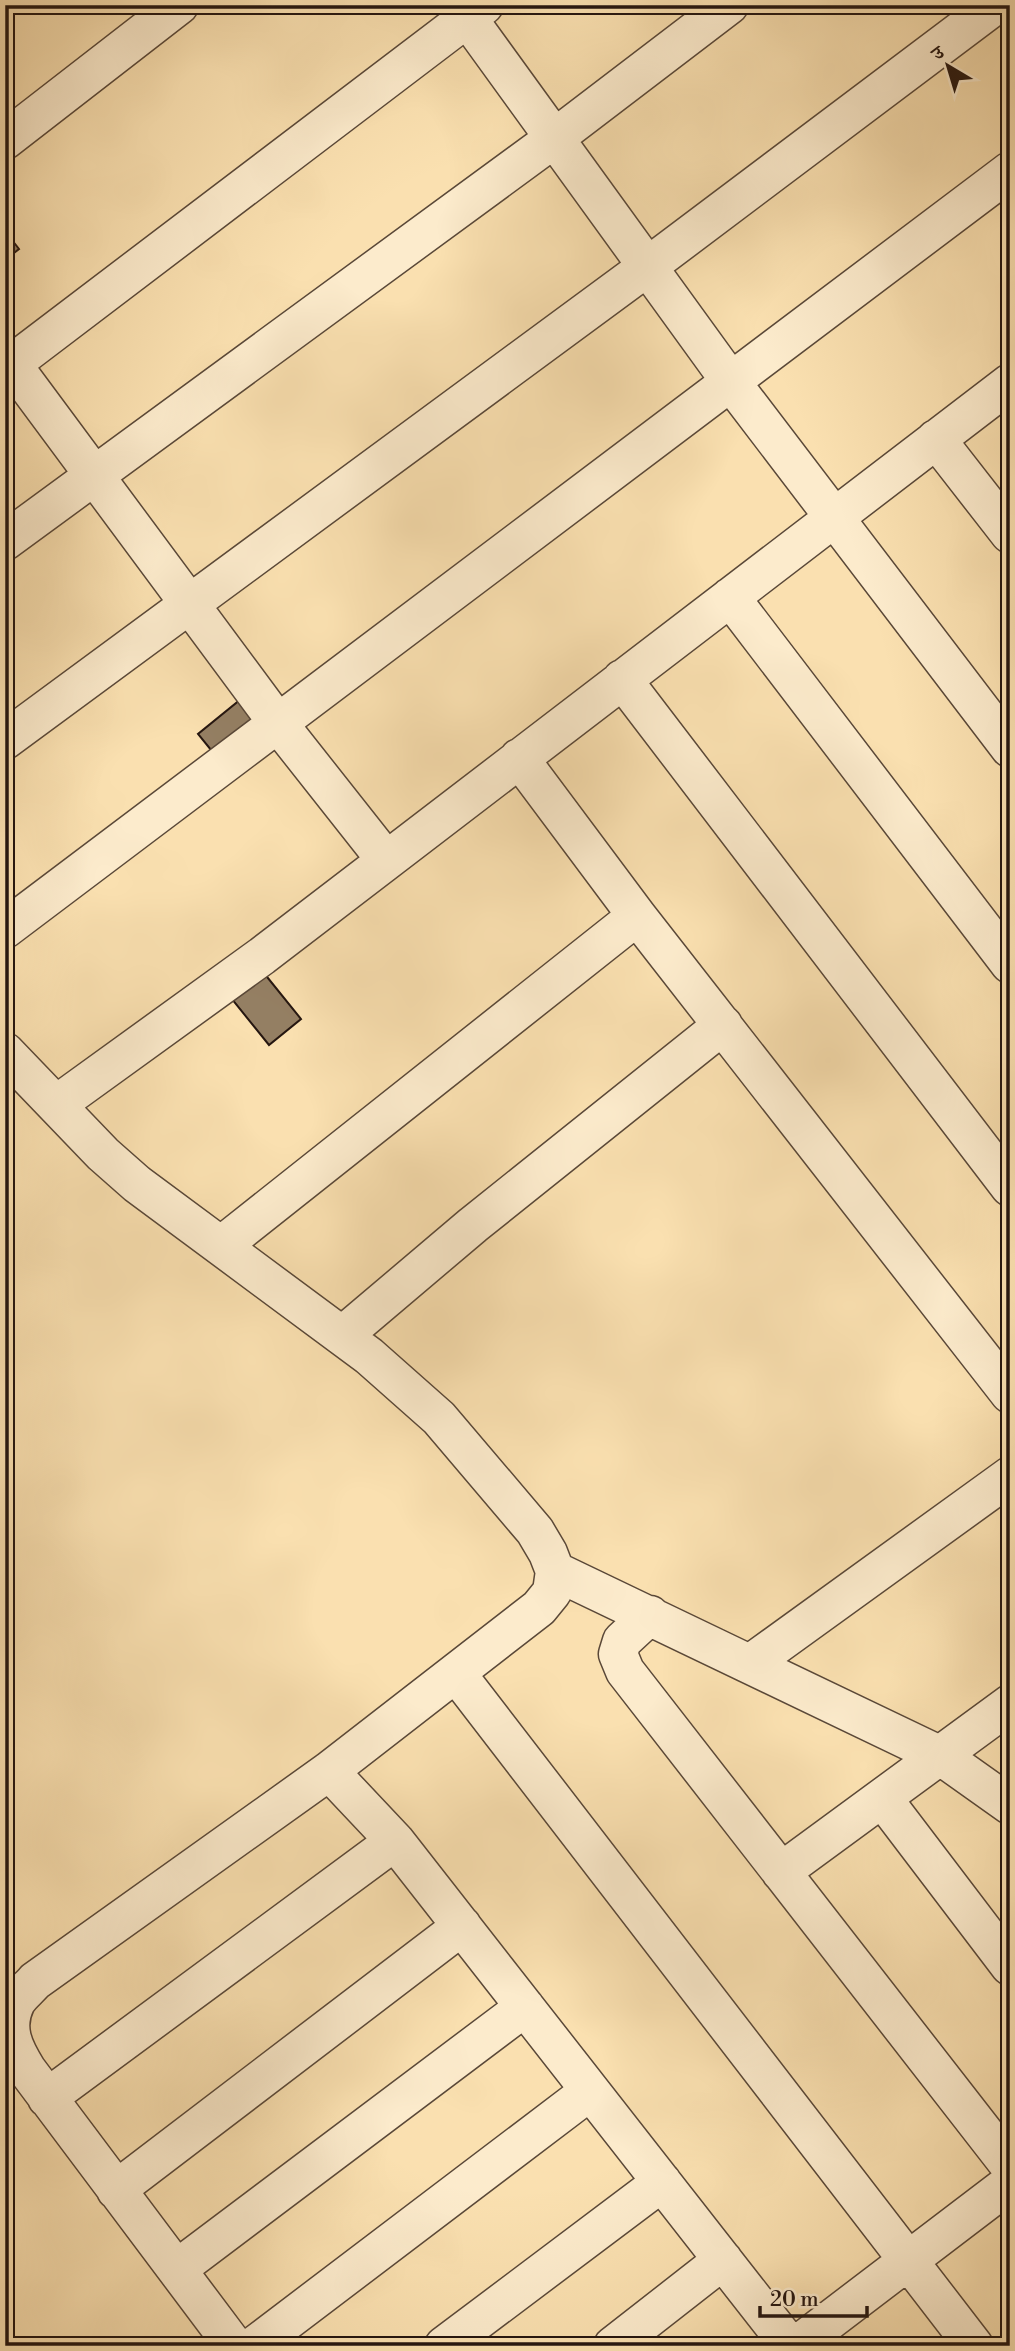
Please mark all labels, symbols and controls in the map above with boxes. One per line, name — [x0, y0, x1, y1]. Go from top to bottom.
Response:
north arrow — [914, 32, 984, 102]
text: उ — [925, 40, 950, 67]
scale bar — [760, 2274, 866, 2318]
text: 20 m — [770, 2287, 819, 2313]

